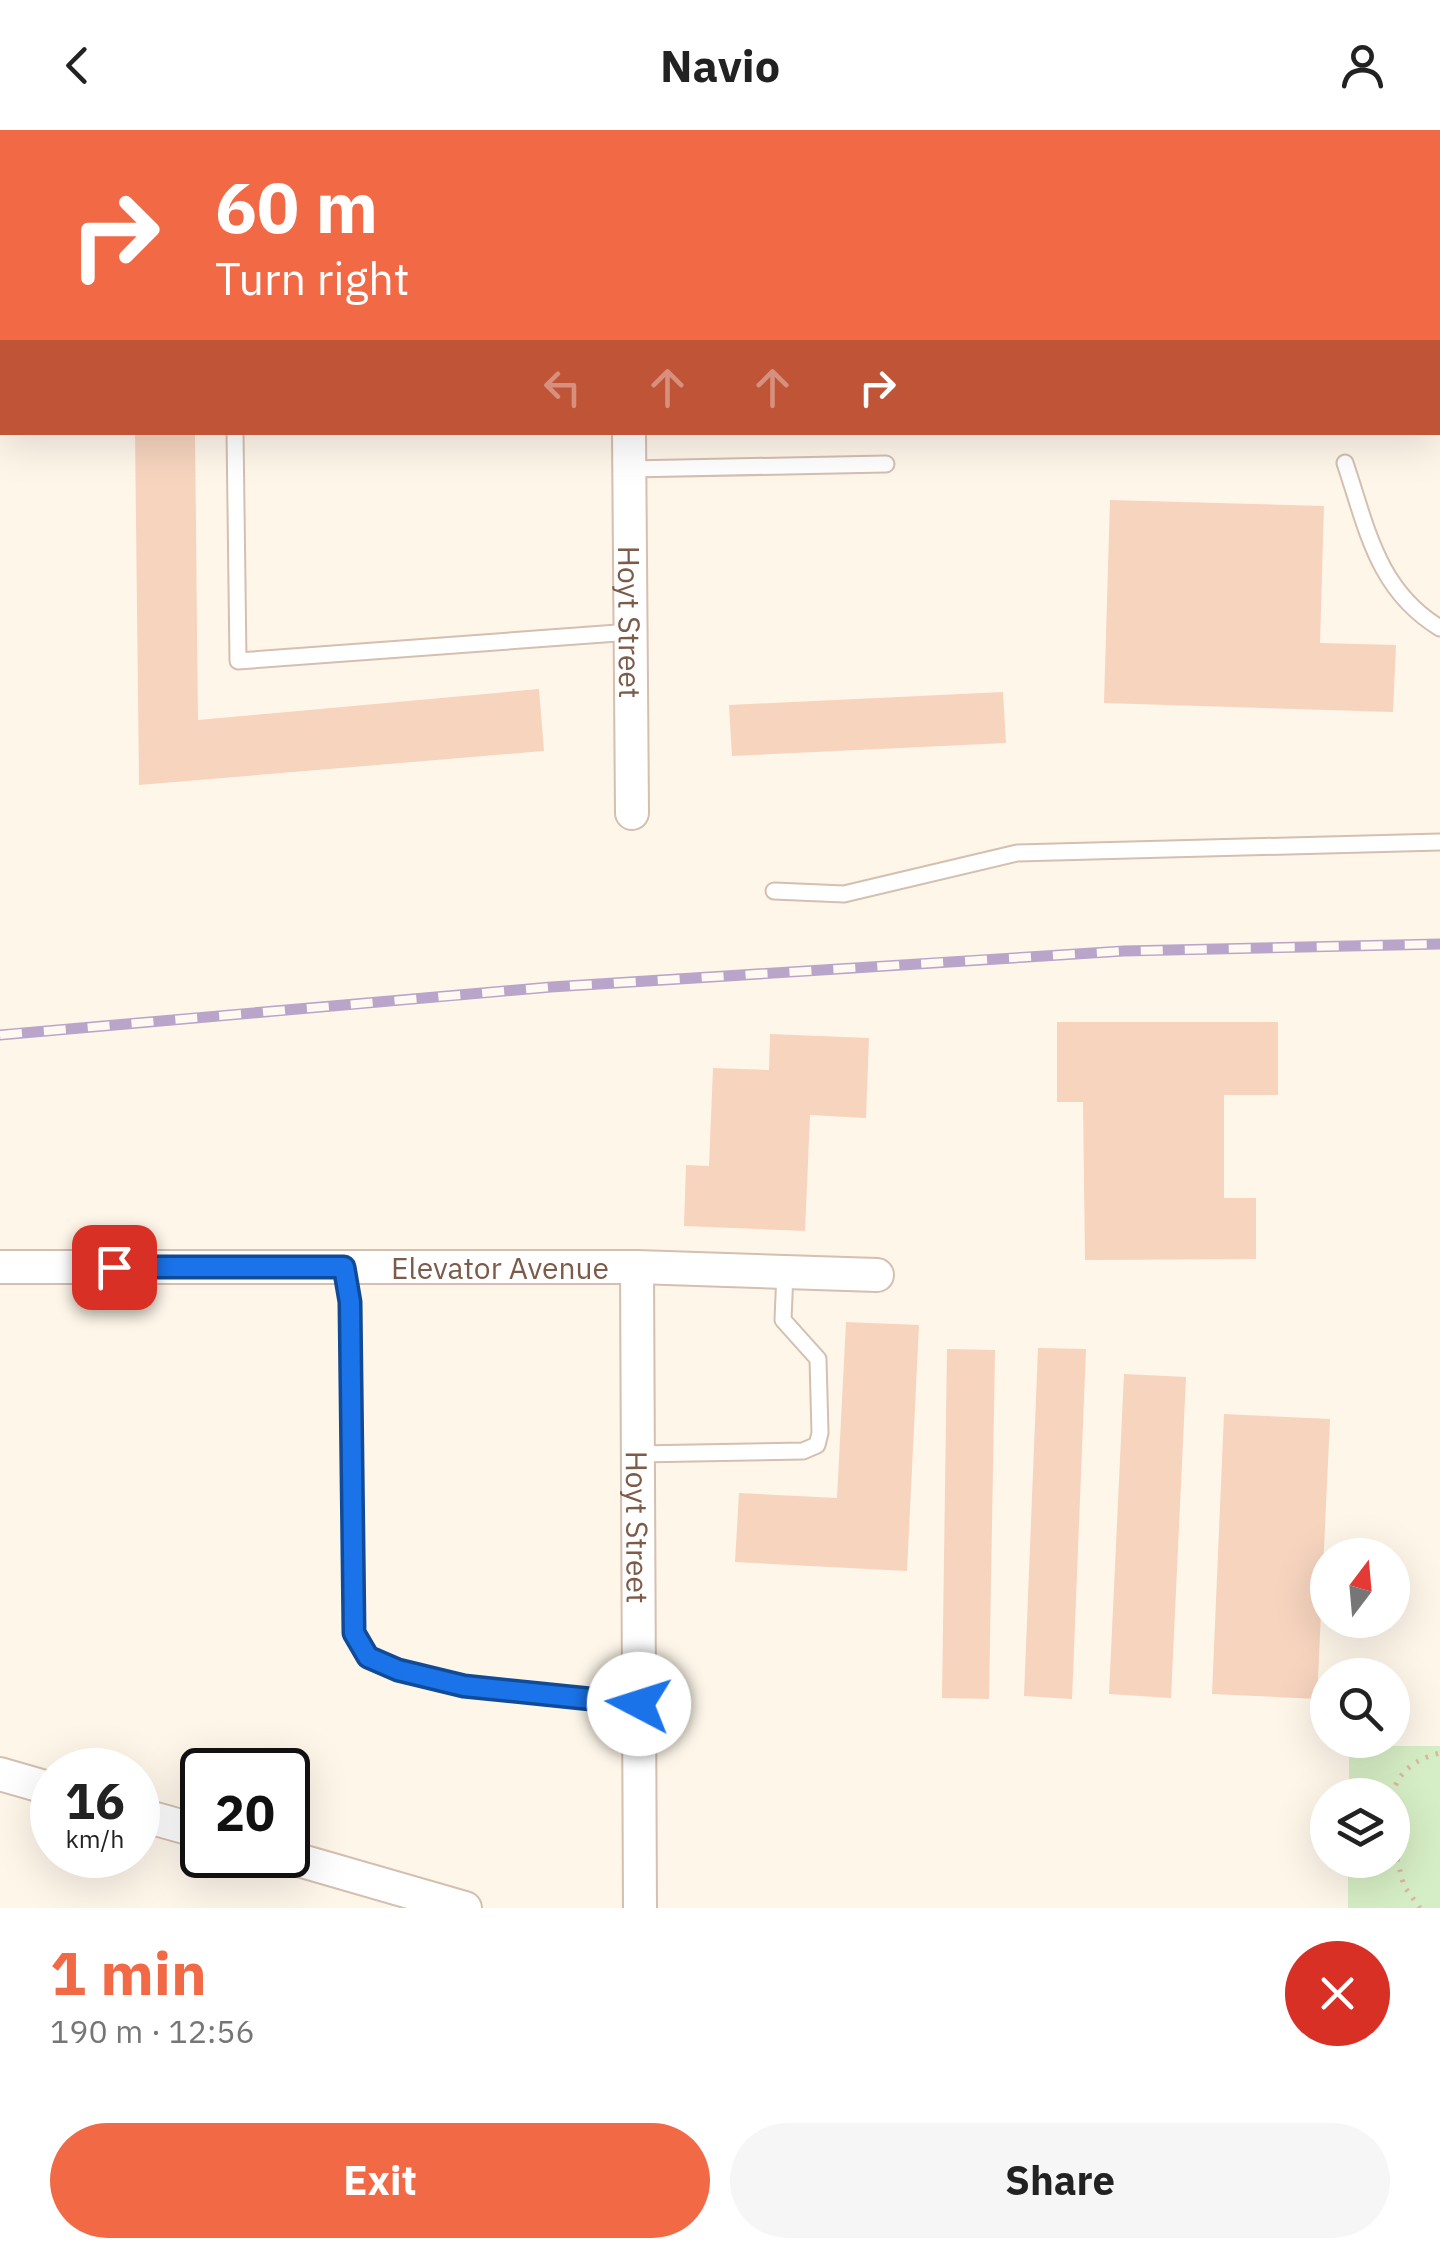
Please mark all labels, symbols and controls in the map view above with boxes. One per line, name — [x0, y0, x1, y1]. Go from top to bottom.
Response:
text: Navio — [660, 36, 780, 94]
icon: back — [50, 38, 105, 93]
icon: person — [1335, 38, 1390, 93]
text: 60 m — [215, 161, 378, 252]
icon: right — [50, 170, 180, 300]
text: Turn right — [215, 249, 410, 307]
icon: left — [535, 360, 590, 415]
icon: ahead — [640, 360, 695, 415]
icon: ahead — [745, 360, 800, 415]
icon: right — [850, 360, 905, 415]
street label: Hoyt Street — [610, 545, 651, 699]
pin — [72, 1225, 157, 1310]
icon: arrive — [87, 1240, 142, 1295]
street label: Elevator Avenue — [391, 1248, 609, 1287]
street label: Hoyt Street — [618, 1450, 658, 1604]
north arrow — [1310, 1538, 1410, 1638]
map controls — [1310, 1538, 1410, 1878]
position arrow — [587, 1652, 691, 1756]
button: search — [1310, 1658, 1410, 1758]
speed limit sign: 20 — [180, 1748, 310, 1878]
text: 16 — [65, 1768, 125, 1833]
button: layers — [1310, 1778, 1410, 1878]
text: km/h — [66, 1822, 124, 1855]
text: 1 min — [50, 1933, 207, 2012]
button: close — [1285, 1941, 1390, 2046]
text: 190 m · 12:56 — [50, 2010, 255, 2052]
button: Exit — [50, 2123, 710, 2238]
button: Share — [730, 2123, 1390, 2238]

